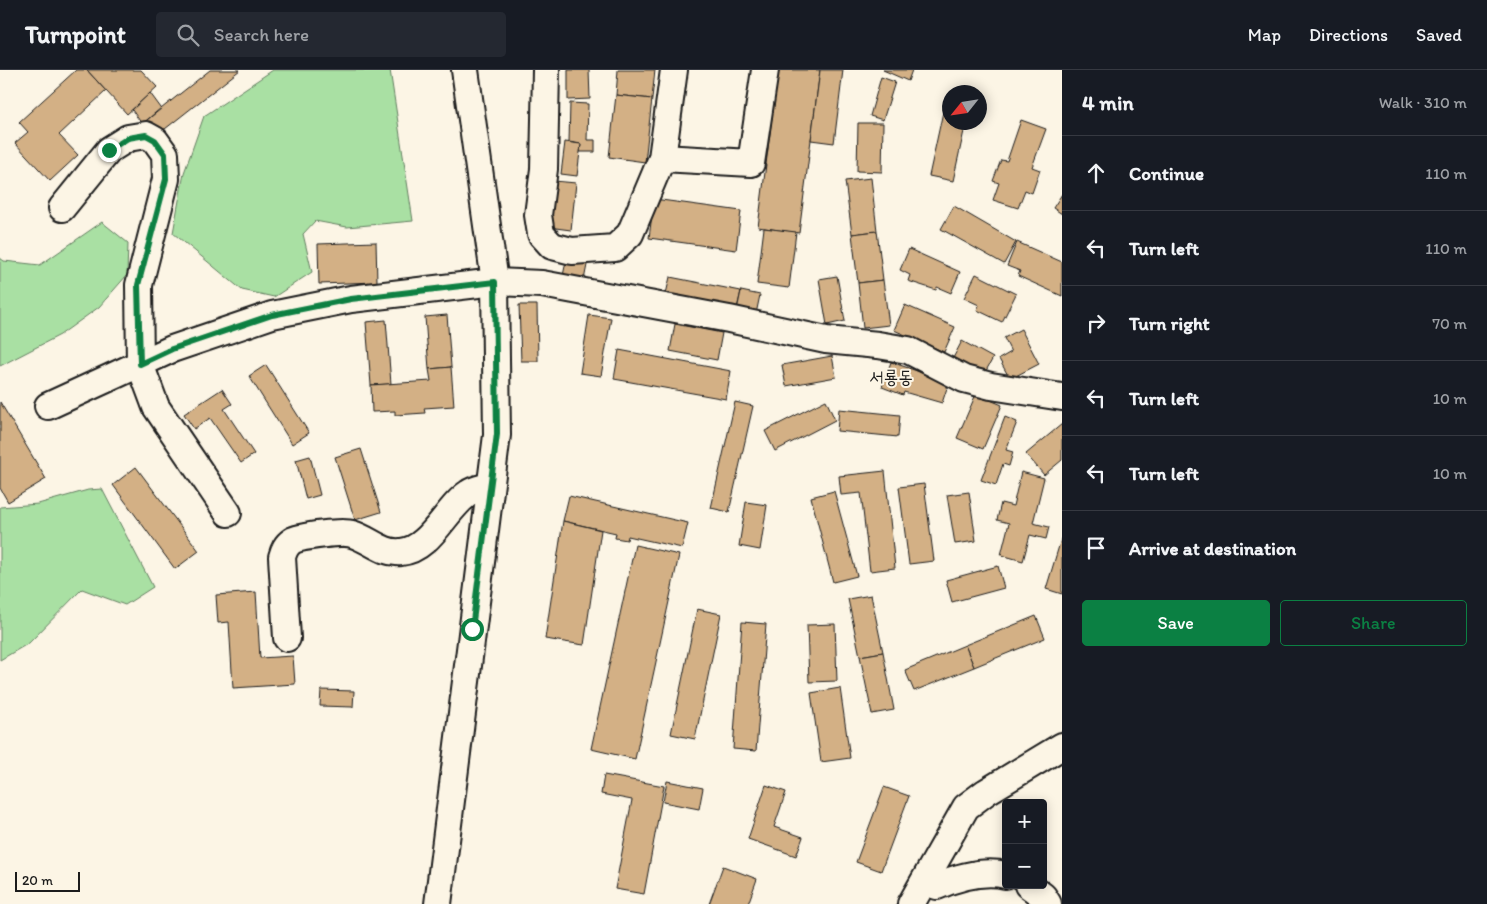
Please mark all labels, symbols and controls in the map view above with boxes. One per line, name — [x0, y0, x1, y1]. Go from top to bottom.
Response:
search box — [156, 12, 506, 57]
text: Turnpoint — [25, 20, 126, 49]
icon: search — [174, 21, 202, 49]
text: Search here — [214, 23, 309, 46]
text: Map — [1248, 24, 1281, 46]
text: Directions — [1309, 24, 1388, 46]
text: Saved — [1416, 24, 1462, 46]
north arrow — [942, 85, 987, 130]
text: 4 min — [1082, 90, 1134, 115]
text: Walk · 310 m — [1379, 93, 1467, 112]
route end — [98, 139, 121, 162]
icon: ahead — [1082, 159, 1110, 187]
text: Continue — [1129, 162, 1204, 185]
text: 110 m — [1425, 164, 1467, 183]
icon: left — [1082, 234, 1110, 262]
text: Turn left — [1129, 237, 1199, 260]
text: 110 m — [1425, 239, 1467, 258]
icon: right — [1082, 309, 1110, 337]
text: Turn right — [1129, 312, 1210, 335]
text: 70 m — [1432, 314, 1467, 333]
district label: 서룡동 — [869, 366, 913, 388]
icon: left — [1082, 384, 1110, 412]
text: Turn left — [1129, 387, 1199, 410]
text: 10 m — [1433, 389, 1467, 408]
icon: left — [1082, 459, 1110, 487]
text: Turn left — [1129, 462, 1199, 485]
text: 10 m — [1433, 464, 1467, 483]
icon: arrive — [1082, 534, 1110, 562]
text: Arrive at destination — [1129, 537, 1296, 560]
button: Save — [1082, 600, 1270, 646]
button: Share — [1280, 600, 1467, 646]
route start — [461, 618, 484, 641]
map controls — [1002, 799, 1047, 889]
button: + — [1002, 799, 1047, 844]
button: − — [1002, 844, 1047, 889]
scale bar — [15, 869, 80, 892]
text: 20 m — [22, 872, 53, 889]

